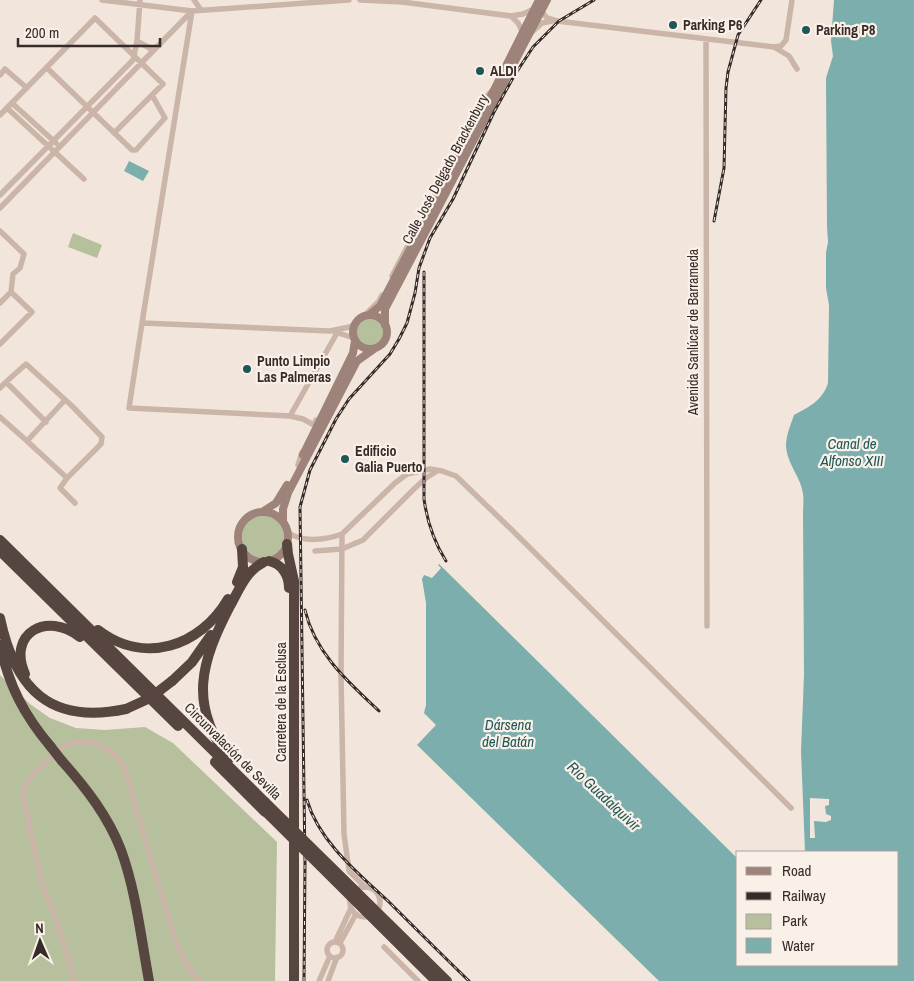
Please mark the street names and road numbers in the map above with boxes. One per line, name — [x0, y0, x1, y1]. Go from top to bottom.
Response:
street label: Calle José Delgado Brackenbury — [398, 91, 492, 247]
street label: Avenida Sanlúcar de Barrameda — [684, 248, 702, 416]
street label: Carretera de la Esclusa — [272, 641, 290, 762]
street label: Circunvalación de Sevilla — [181, 699, 286, 804]

